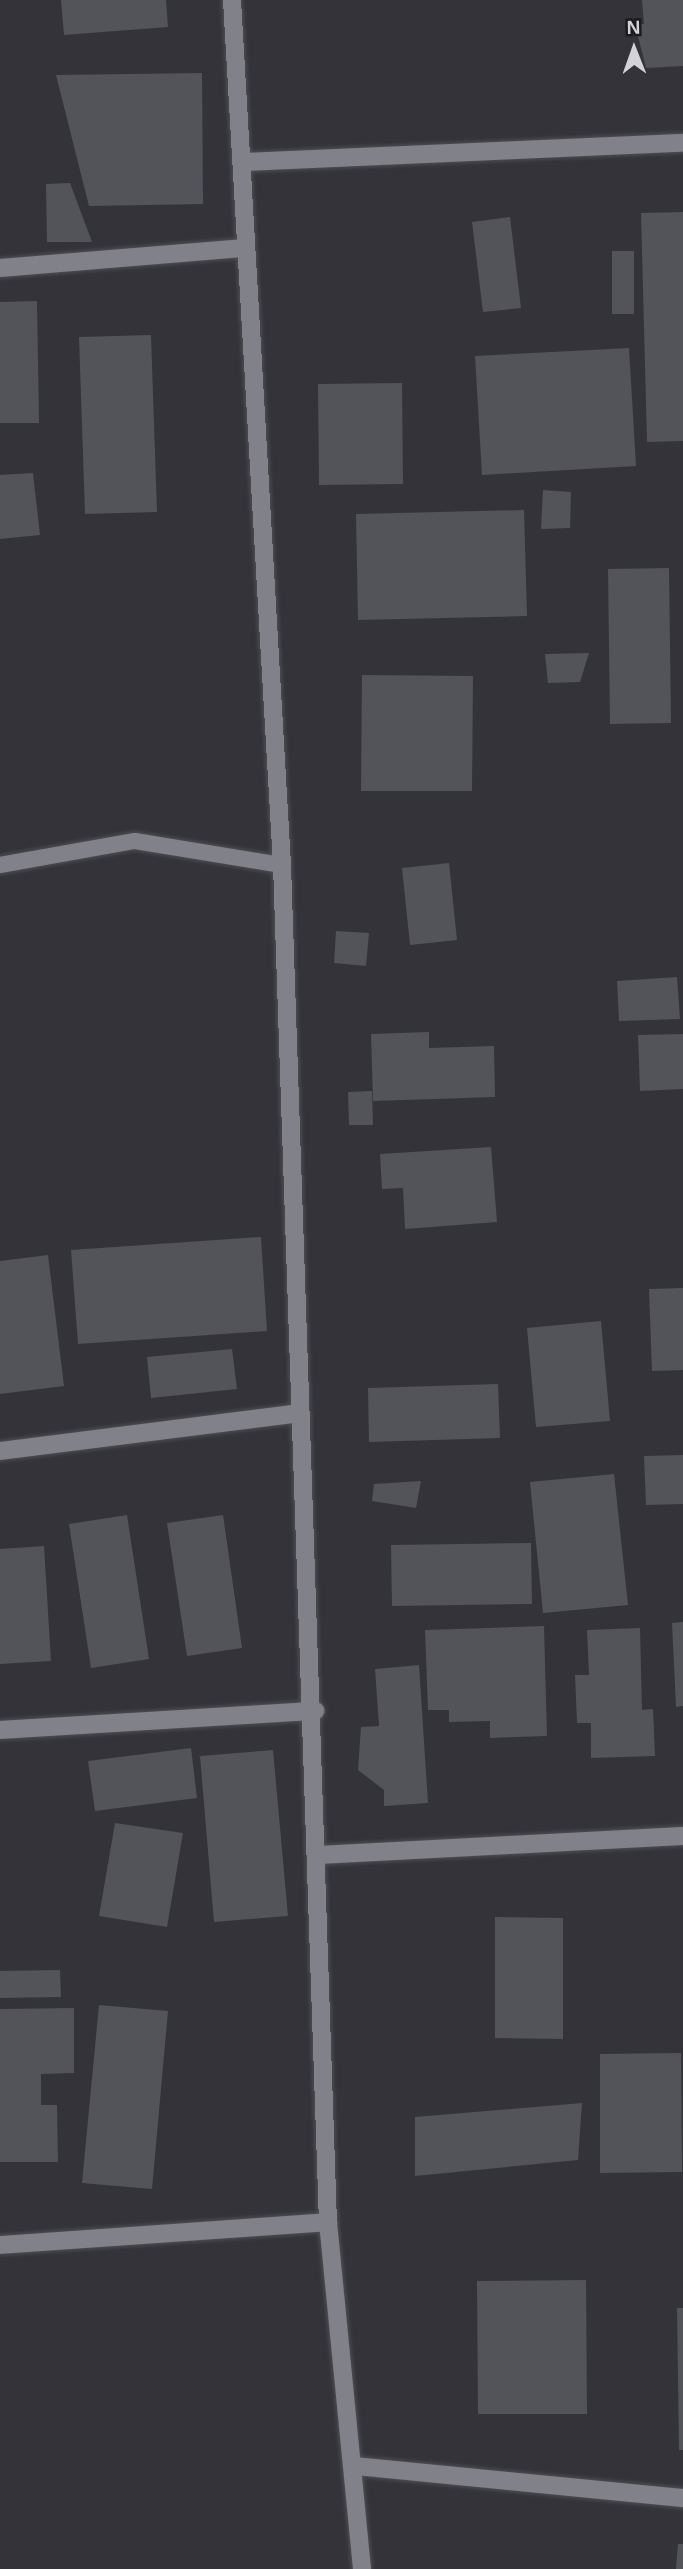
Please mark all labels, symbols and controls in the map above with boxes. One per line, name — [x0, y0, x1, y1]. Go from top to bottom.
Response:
north arrow — [599, 14, 669, 84]
text: N — [627, 17, 641, 38]

